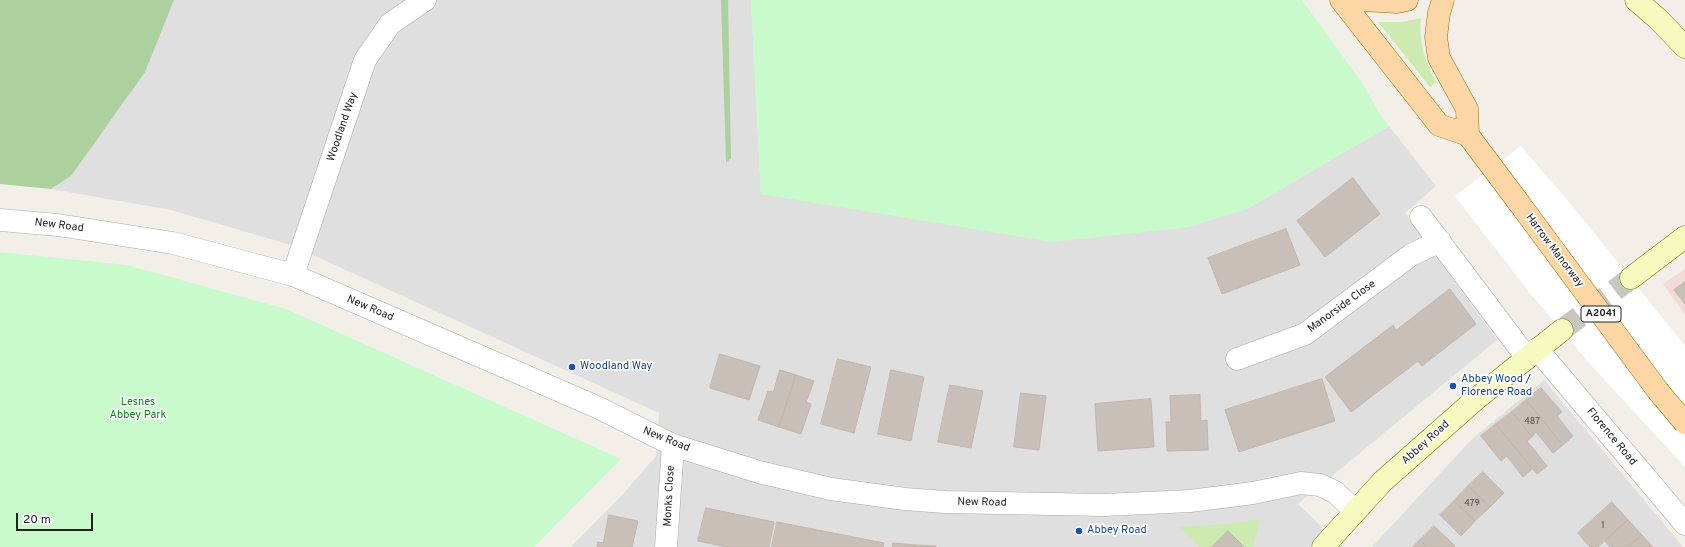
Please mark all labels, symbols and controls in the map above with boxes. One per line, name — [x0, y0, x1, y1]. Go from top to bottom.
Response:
street label: Woodland Way — [325, 91, 361, 163]
street label: Harrow Manorway — [1522, 212, 1586, 290]
street label: New Road — [34, 216, 84, 236]
street label: Manorside Close — [1305, 278, 1379, 336]
street label: New Road — [345, 293, 395, 325]
road number: A2041 — [1581, 306, 1621, 322]
place label: Woodland Way — [580, 360, 652, 374]
marker: Woodland Way — [567, 362, 577, 372]
place label: Abbey Wood / Florence Road — [1461, 373, 1532, 399]
marker: Abbey Wood / Florence Road — [1448, 381, 1458, 391]
park label: Lesnes Abbey Park — [110, 396, 166, 422]
street label: Florence Road — [1583, 406, 1639, 468]
house number: 487 — [1524, 417, 1540, 427]
street label: Abbey Road — [1399, 418, 1453, 468]
street label: New Road — [641, 425, 691, 455]
street label: Monks Close — [662, 465, 678, 527]
street label: New Road — [957, 496, 1007, 510]
house number: 479 — [1464, 499, 1480, 509]
scale bar — [18, 505, 95, 531]
text: 20 m — [23, 512, 51, 528]
house number: 1 — [1601, 521, 1605, 531]
place label: Abbey Road — [1087, 524, 1147, 538]
marker: Abbey Road — [1074, 526, 1084, 536]

